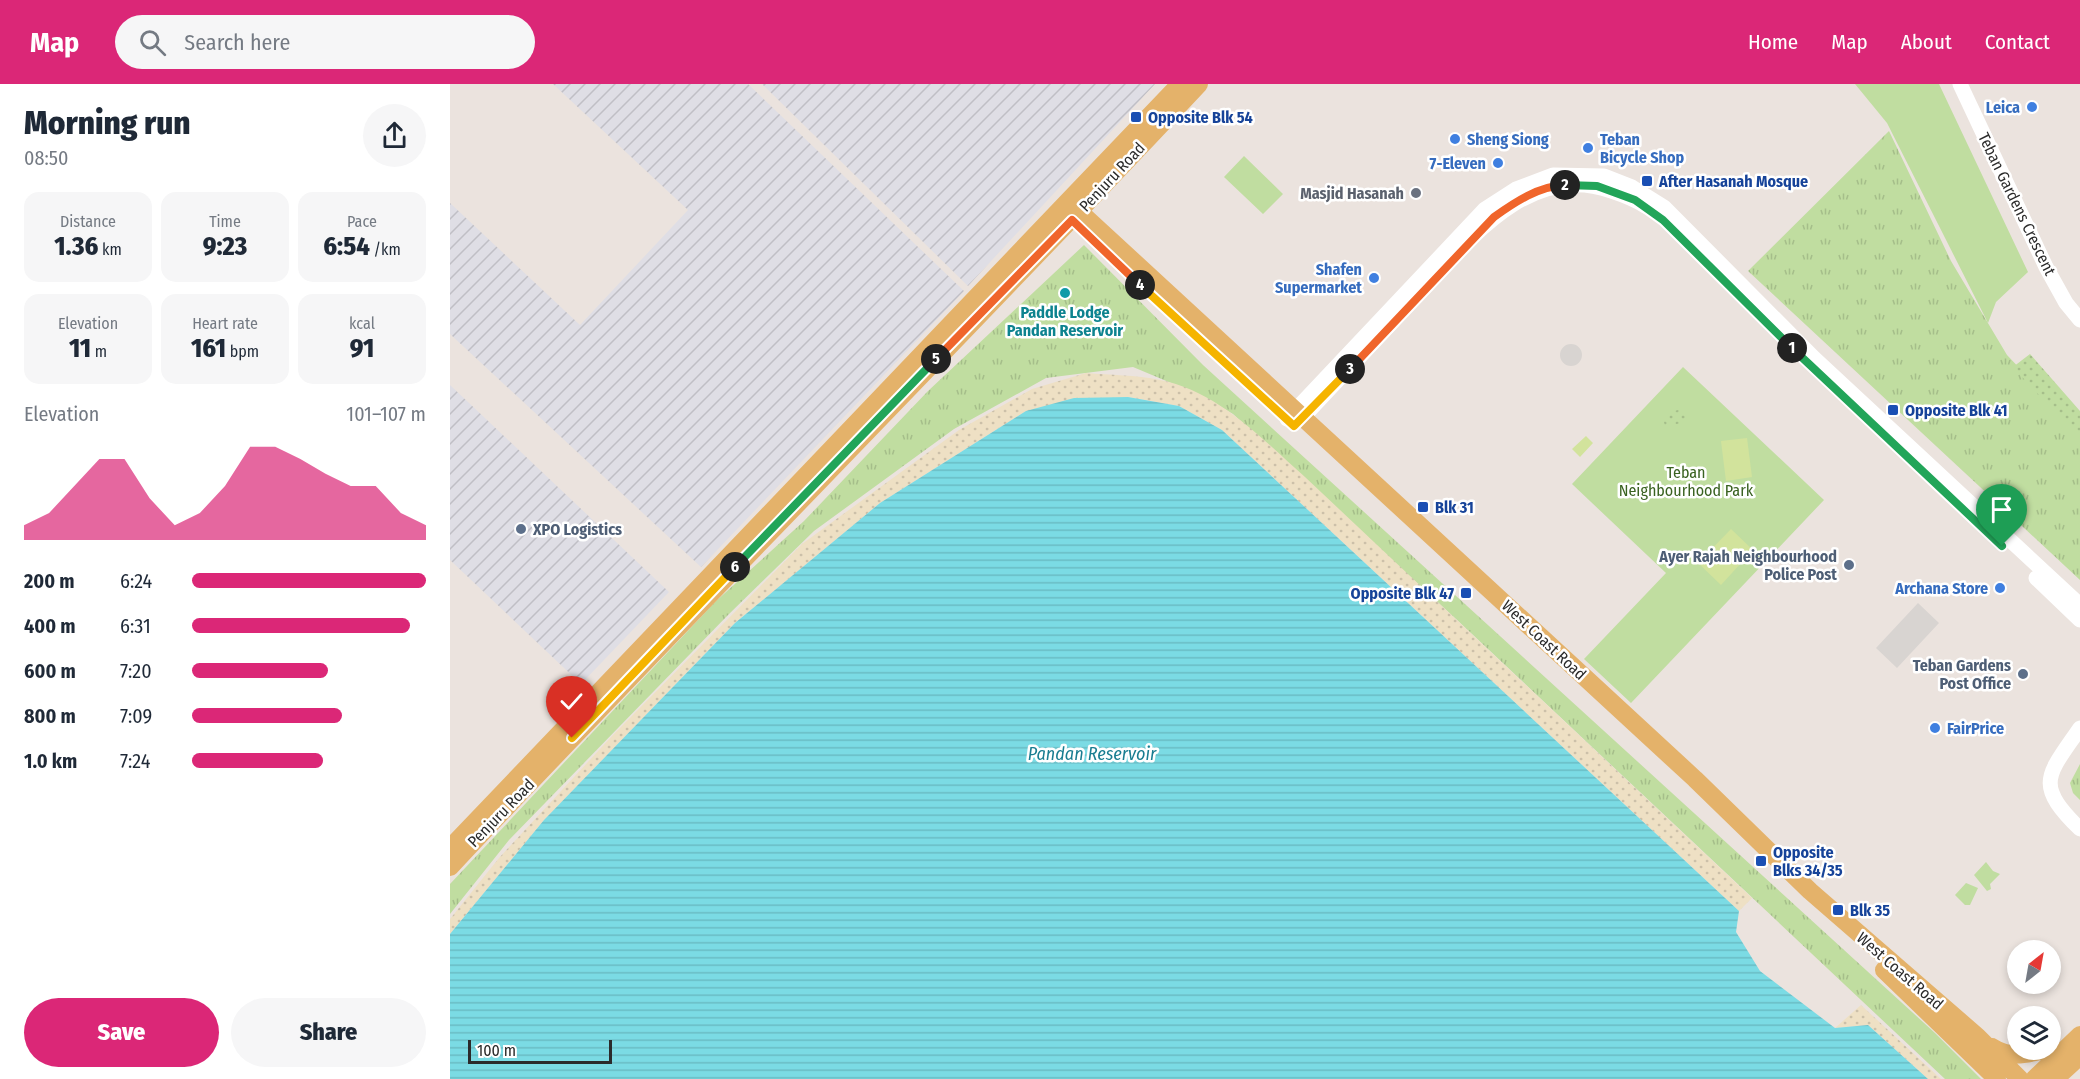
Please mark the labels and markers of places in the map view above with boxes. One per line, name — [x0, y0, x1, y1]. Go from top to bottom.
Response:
place label: Leica — [1986, 98, 2020, 117]
marker: Leica — [2025, 100, 2039, 114]
place label: Opposite Blk 54 — [1148, 108, 1253, 127]
marker: Opposite Blk 54 — [1129, 110, 1143, 124]
place label: Sheng Siong — [1467, 130, 1549, 149]
place label: Teban Bicycle Shop — [1600, 130, 1684, 167]
marker: Sheng Siong — [1448, 132, 1462, 146]
marker: Teban Bicycle Shop — [1581, 141, 1595, 155]
place label: 7-Eleven — [1430, 154, 1486, 173]
marker: 7-Eleven — [1491, 156, 1505, 170]
pin: 2 — [1550, 170, 1580, 200]
place label: After Hasanah Mosque — [1658, 172, 1808, 191]
marker: After Hasanah Mosque — [1640, 174, 1654, 188]
place label: Masjid Hasanah — [1300, 184, 1404, 203]
marker: Masjid Hasanah — [1409, 186, 1423, 200]
place label: Shafen Supermarket — [1275, 260, 1362, 297]
pin: 4 — [1125, 270, 1155, 300]
marker: Shafen Supermarket — [1367, 271, 1381, 285]
marker: Paddle Lodge Pandan Reservoir — [1058, 286, 1072, 300]
place label: Paddle Lodge Pandan Reservoir — [1007, 303, 1123, 340]
pin: 1 — [1777, 333, 1807, 363]
pin: 5 — [921, 344, 951, 374]
pin: 3 — [1335, 354, 1365, 384]
place label: Opposite Blk 41 — [1905, 401, 2008, 420]
marker: Opposite Blk 41 — [1886, 403, 1900, 417]
pin — [1976, 484, 2027, 546]
place label: Blk 31 — [1435, 498, 1474, 517]
marker: Blk 31 — [1416, 500, 1430, 514]
place label: XPO Logistics — [532, 520, 622, 539]
marker: XPO Logistics — [514, 522, 528, 536]
place label: Ayer Rajah Neighbourhood Police Post — [1658, 547, 1837, 584]
pin: 6 — [720, 552, 750, 582]
marker: Ayer Rajah Neighbourhood Police Post — [1842, 558, 1856, 572]
place label: Archana Store — [1894, 579, 1988, 598]
marker: Archana Store — [1993, 581, 2007, 595]
place label: Opposite Blk 47 — [1351, 584, 1454, 603]
marker: Opposite Blk 47 — [1459, 586, 1473, 600]
place label: Teban Gardens Post Office — [1913, 656, 2011, 693]
marker: Teban Gardens Post Office — [2016, 667, 2030, 681]
pin — [546, 676, 597, 738]
place label: FairPrice — [1947, 719, 2004, 738]
marker: FairPrice — [1928, 721, 1942, 735]
place label: Opposite Blks 34/35 — [1773, 843, 1843, 880]
marker: Opposite Blks 34/35 — [1754, 854, 1768, 868]
place label: Blk 35 — [1850, 901, 1890, 920]
marker: Blk 35 — [1831, 903, 1845, 917]

